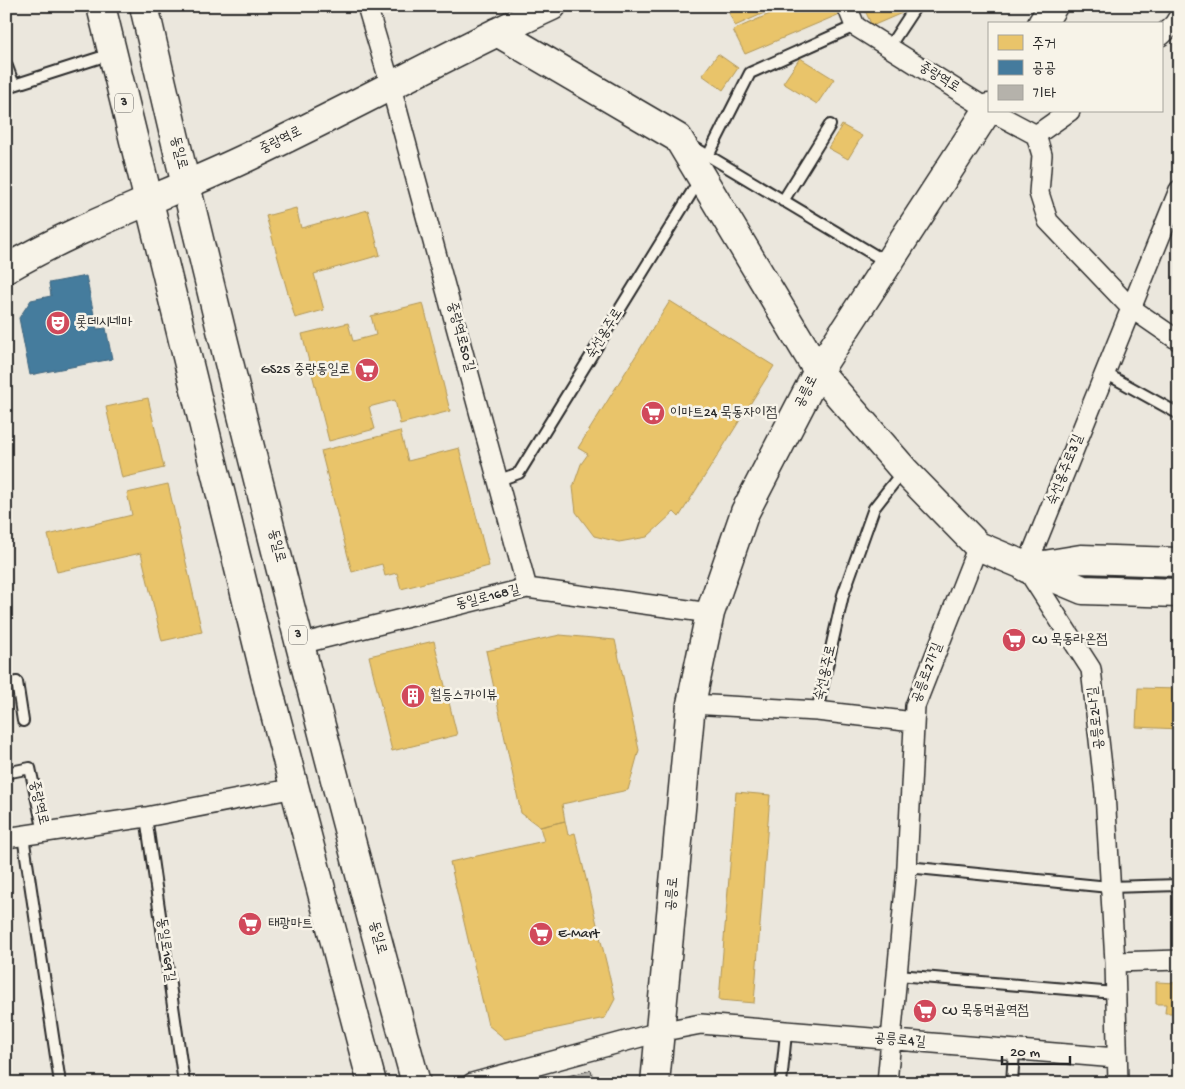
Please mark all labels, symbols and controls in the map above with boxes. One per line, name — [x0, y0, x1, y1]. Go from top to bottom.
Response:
legend — [988, 22, 1162, 112]
text: 주거 — [1032, 36, 1056, 54]
street label: 중랑역로 — [915, 59, 963, 97]
text: 공공 — [1032, 60, 1056, 78]
text: 기타 — [1032, 86, 1056, 104]
road number: 3 — [115, 94, 133, 112]
street label: 중랑역로 — [257, 123, 305, 159]
street label: 동일로 — [166, 135, 190, 171]
street label: 중랑역로50길 — [443, 300, 478, 375]
street label: 숙선옹주로 — [583, 306, 627, 362]
theatre icon: 롯데시네마 — [45, 310, 71, 336]
place label: 롯데시네마 — [76, 315, 133, 332]
supermarket icon: GS25 중랑동일로 — [354, 357, 380, 383]
place label: GS25 중랑동일로 — [261, 362, 350, 379]
street label: 공릉로 — [792, 373, 822, 411]
supermarket icon: 이마트24 묵동자이점 — [640, 400, 666, 426]
place label: 이마트24 묵동자이점 — [670, 405, 777, 422]
street label: 숙선옹주로3길 — [1044, 431, 1088, 508]
street label: 동일로 — [264, 528, 288, 564]
street label: 동일로168길 — [454, 582, 523, 614]
road number: 3 — [289, 626, 307, 644]
supermarket icon: CU 묵동라온점 — [1001, 627, 1027, 653]
place label: CU 묵동라온점 — [1032, 632, 1107, 649]
street label: 공릉로2가길 — [909, 640, 948, 706]
street label: 숙선옹주로 — [811, 644, 841, 702]
building icon: 월등스카이뷰 — [400, 683, 426, 709]
street label: 공릉로2나길 — [1085, 685, 1109, 750]
place label: 월등스카이뷰 — [430, 688, 498, 705]
street label: 중랑역로 — [25, 779, 51, 827]
street label: 공릉로 — [663, 876, 683, 912]
supermarket icon: 태광마트 — [237, 911, 263, 937]
place label: 태광마트 — [268, 916, 313, 933]
street label: 동일로169길 — [152, 917, 178, 984]
street label: 동일로 — [364, 919, 390, 957]
supermarket icon: E-Mart — [528, 921, 554, 947]
place label: E-Mart — [558, 926, 601, 943]
supermarket icon: CU 묵동먹골역점 — [912, 998, 938, 1024]
place label: CU 묵동먹골역점 — [942, 1003, 1029, 1020]
street label: 공릉로4길 — [874, 1030, 927, 1052]
scale bar — [1002, 1034, 1070, 1066]
text: 20 m — [1010, 1044, 1040, 1062]

